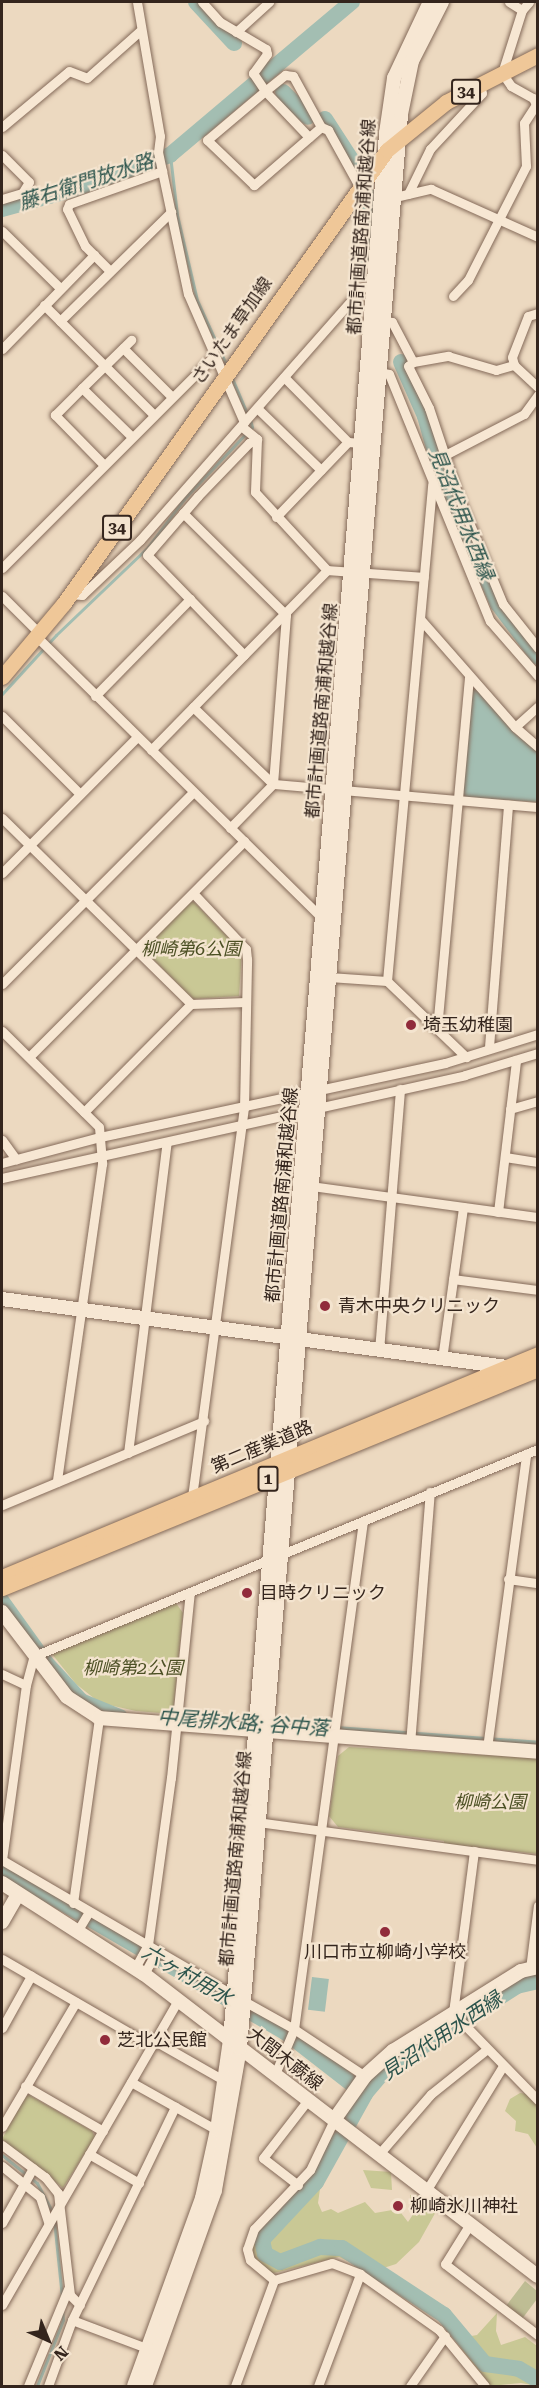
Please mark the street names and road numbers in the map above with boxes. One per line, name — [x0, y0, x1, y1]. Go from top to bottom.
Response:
road number: 34 — [451, 79, 481, 105]
street label: 都市計画道路南浦和越谷線 — [344, 119, 380, 335]
street label: さいたま草加線 — [187, 273, 277, 389]
road number: 34 — [102, 515, 132, 541]
street label: 都市計画道路南浦和越谷線 — [302, 602, 342, 820]
street label: 都市計画道路南浦和越谷線 — [262, 1086, 302, 1304]
street label: 第二産業道路 — [208, 1416, 316, 1478]
road number: 1 — [258, 1466, 278, 1492]
street label: 都市計画道路南浦和越谷線 — [216, 1750, 256, 1968]
street label: 大間木蕨線 — [243, 2023, 327, 2095]

